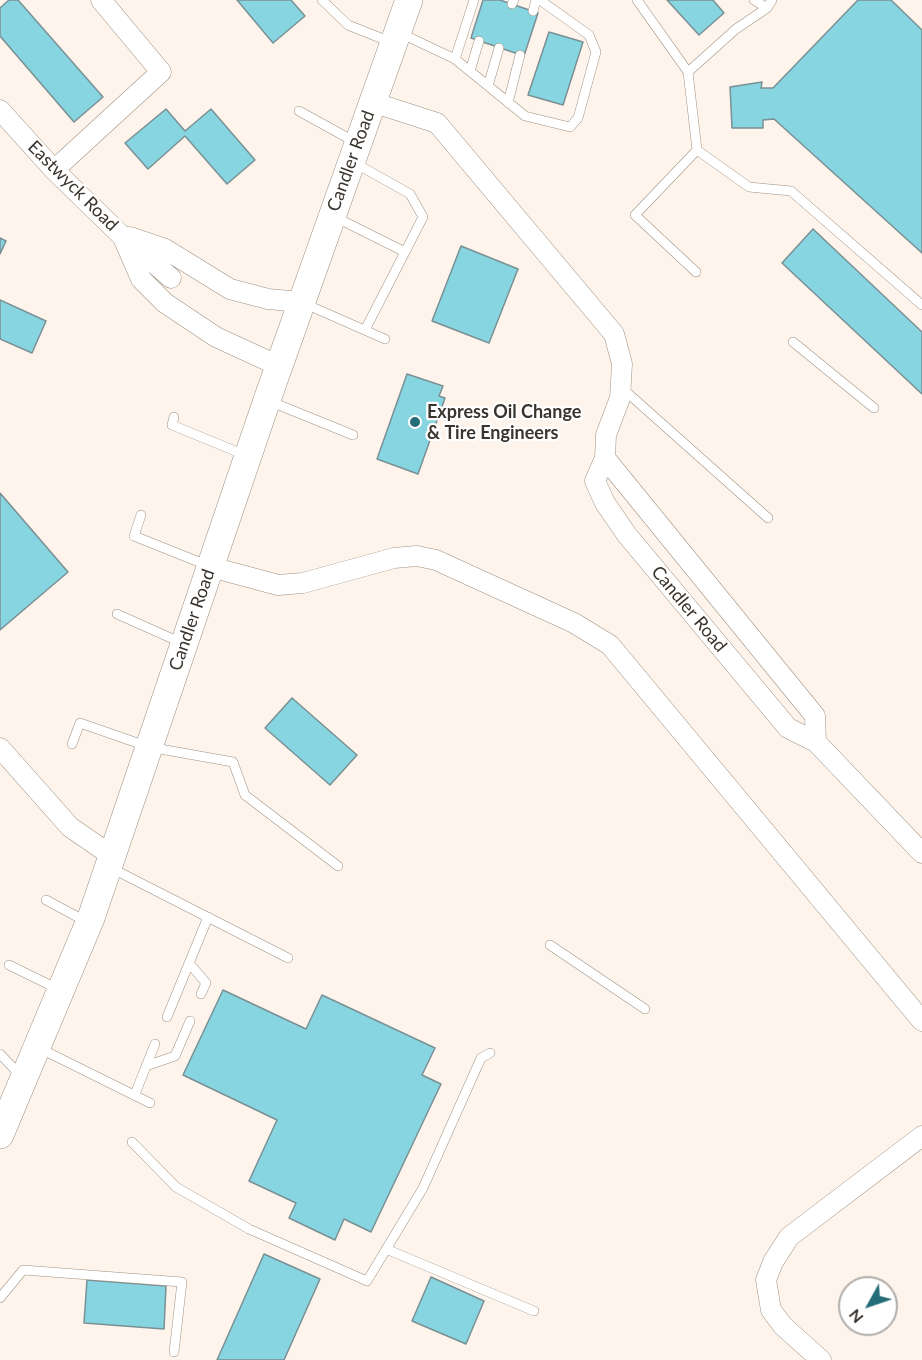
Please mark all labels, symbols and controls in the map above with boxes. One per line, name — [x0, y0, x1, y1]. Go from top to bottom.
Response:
street label: Candler Road — [323, 108, 379, 214]
street label: Eastwyck Road — [23, 136, 123, 236]
place label: Express Oil Change & Tire Engineers — [427, 401, 581, 444]
marker: Express Oil Change & Tire Engineers — [408, 415, 422, 429]
street label: Candler Road — [647, 561, 731, 657]
street label: Candler Road — [165, 566, 219, 674]
north arrow — [838, 1276, 898, 1336]
text: N — [844, 1306, 867, 1327]

